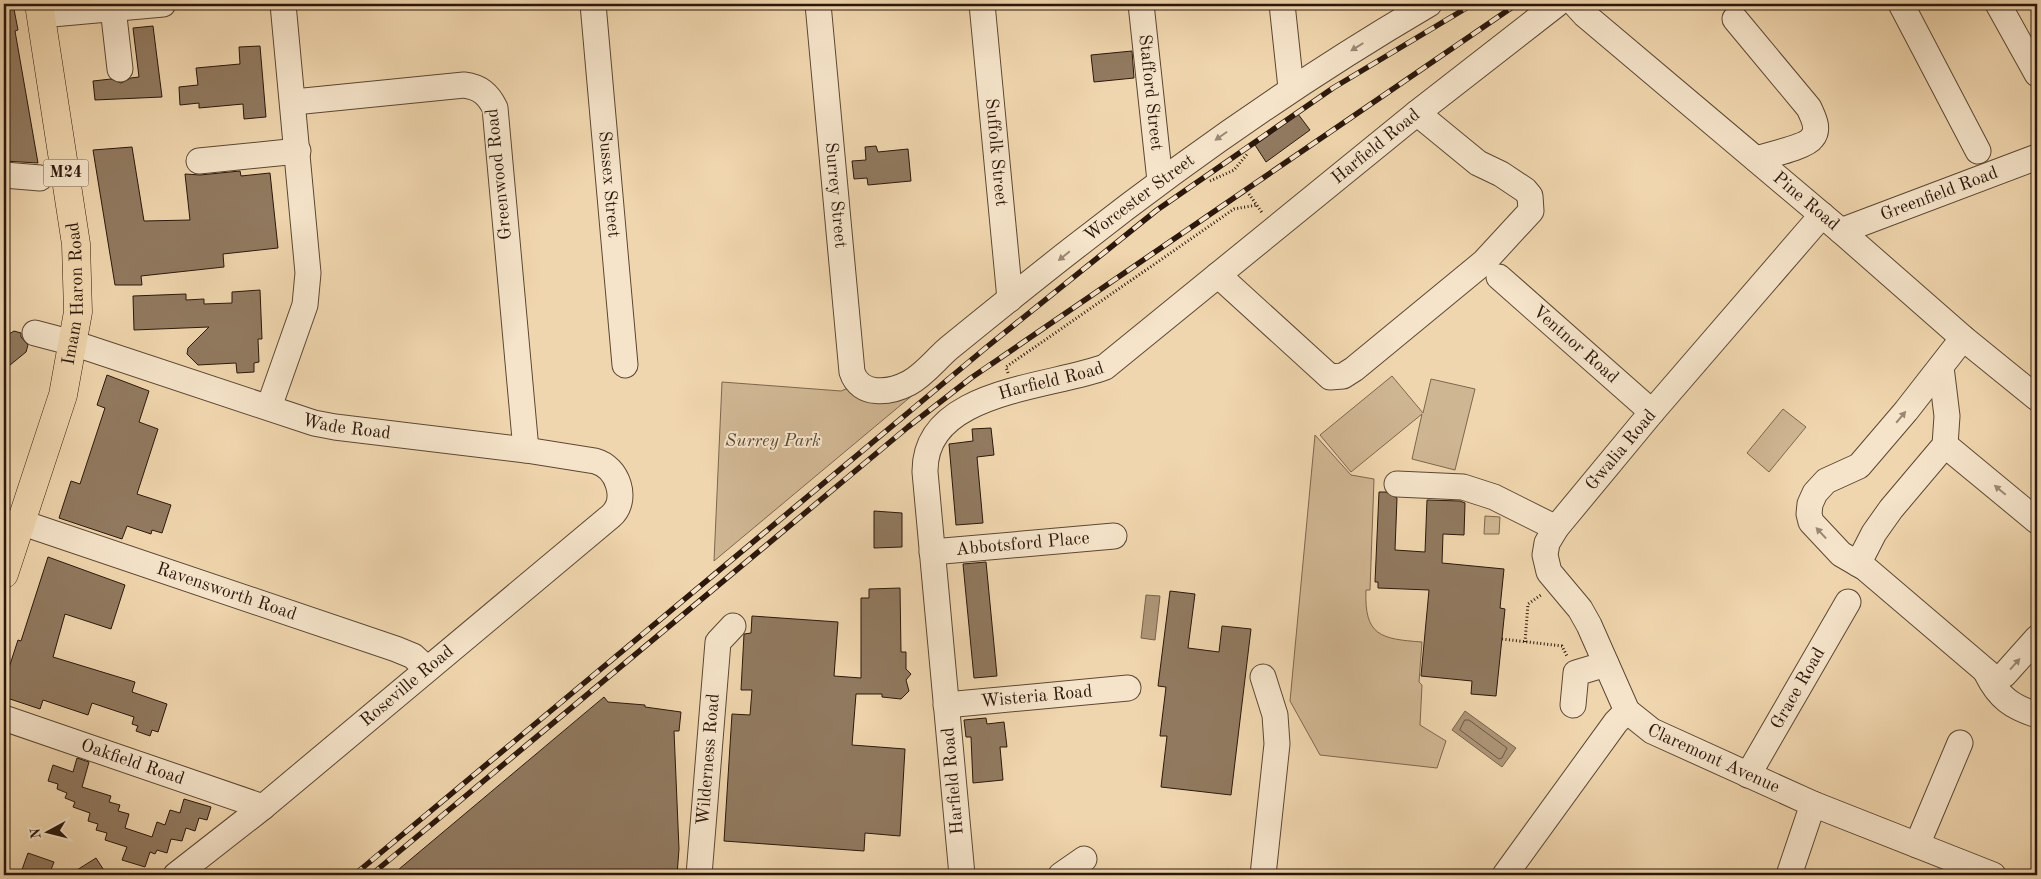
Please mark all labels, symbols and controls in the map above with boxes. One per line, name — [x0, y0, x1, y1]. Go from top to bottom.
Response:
street label: Stafford Street — [1135, 33, 1166, 152]
one-way arrow — [1351, 43, 1364, 52]
street label: Suffolk Street — [982, 97, 1010, 207]
street label: Harfield Road — [1328, 106, 1423, 188]
street label: Greenwood Road — [483, 107, 515, 241]
street label: Sussex Street — [595, 130, 623, 238]
one-way arrow — [1214, 131, 1228, 141]
street label: Surrey Street — [822, 141, 850, 249]
street label: Worcester Street — [1081, 151, 1198, 245]
road number: M24 — [44, 160, 88, 187]
street label: Greenfield Road — [1878, 164, 2000, 224]
street label: Pine Road — [1769, 169, 1842, 234]
street label: Imam Haron Road — [60, 221, 87, 367]
one-way arrow — [1058, 250, 1071, 261]
street label: Ventnor Road — [1529, 302, 1622, 387]
street label: Harfield Road — [996, 359, 1106, 403]
street label: Gwalia Road — [1582, 406, 1660, 494]
street label: Wade Road — [300, 411, 392, 443]
one-way arrow — [1895, 411, 1906, 423]
park label: Surrey Park — [725, 432, 821, 450]
one-way arrow — [1994, 485, 2006, 496]
one-way arrow — [1815, 527, 1827, 539]
street label: Abbotsford Place — [955, 529, 1090, 559]
street label: Ravensworth Road — [154, 560, 299, 624]
street label: Roseville Road — [357, 642, 457, 730]
street label: Grace Road — [1768, 645, 1829, 732]
one-way arrow — [2009, 658, 2021, 670]
street label: Wisteria Road — [980, 682, 1093, 711]
street label: Wilderness Road — [694, 693, 723, 826]
street label: Claremont Avenue — [1645, 721, 1782, 797]
street label: Harfield Road — [939, 727, 967, 835]
street label: Oakfield Road — [79, 736, 187, 788]
north arrow — [22, 806, 72, 856]
text: N — [28, 827, 44, 840]

